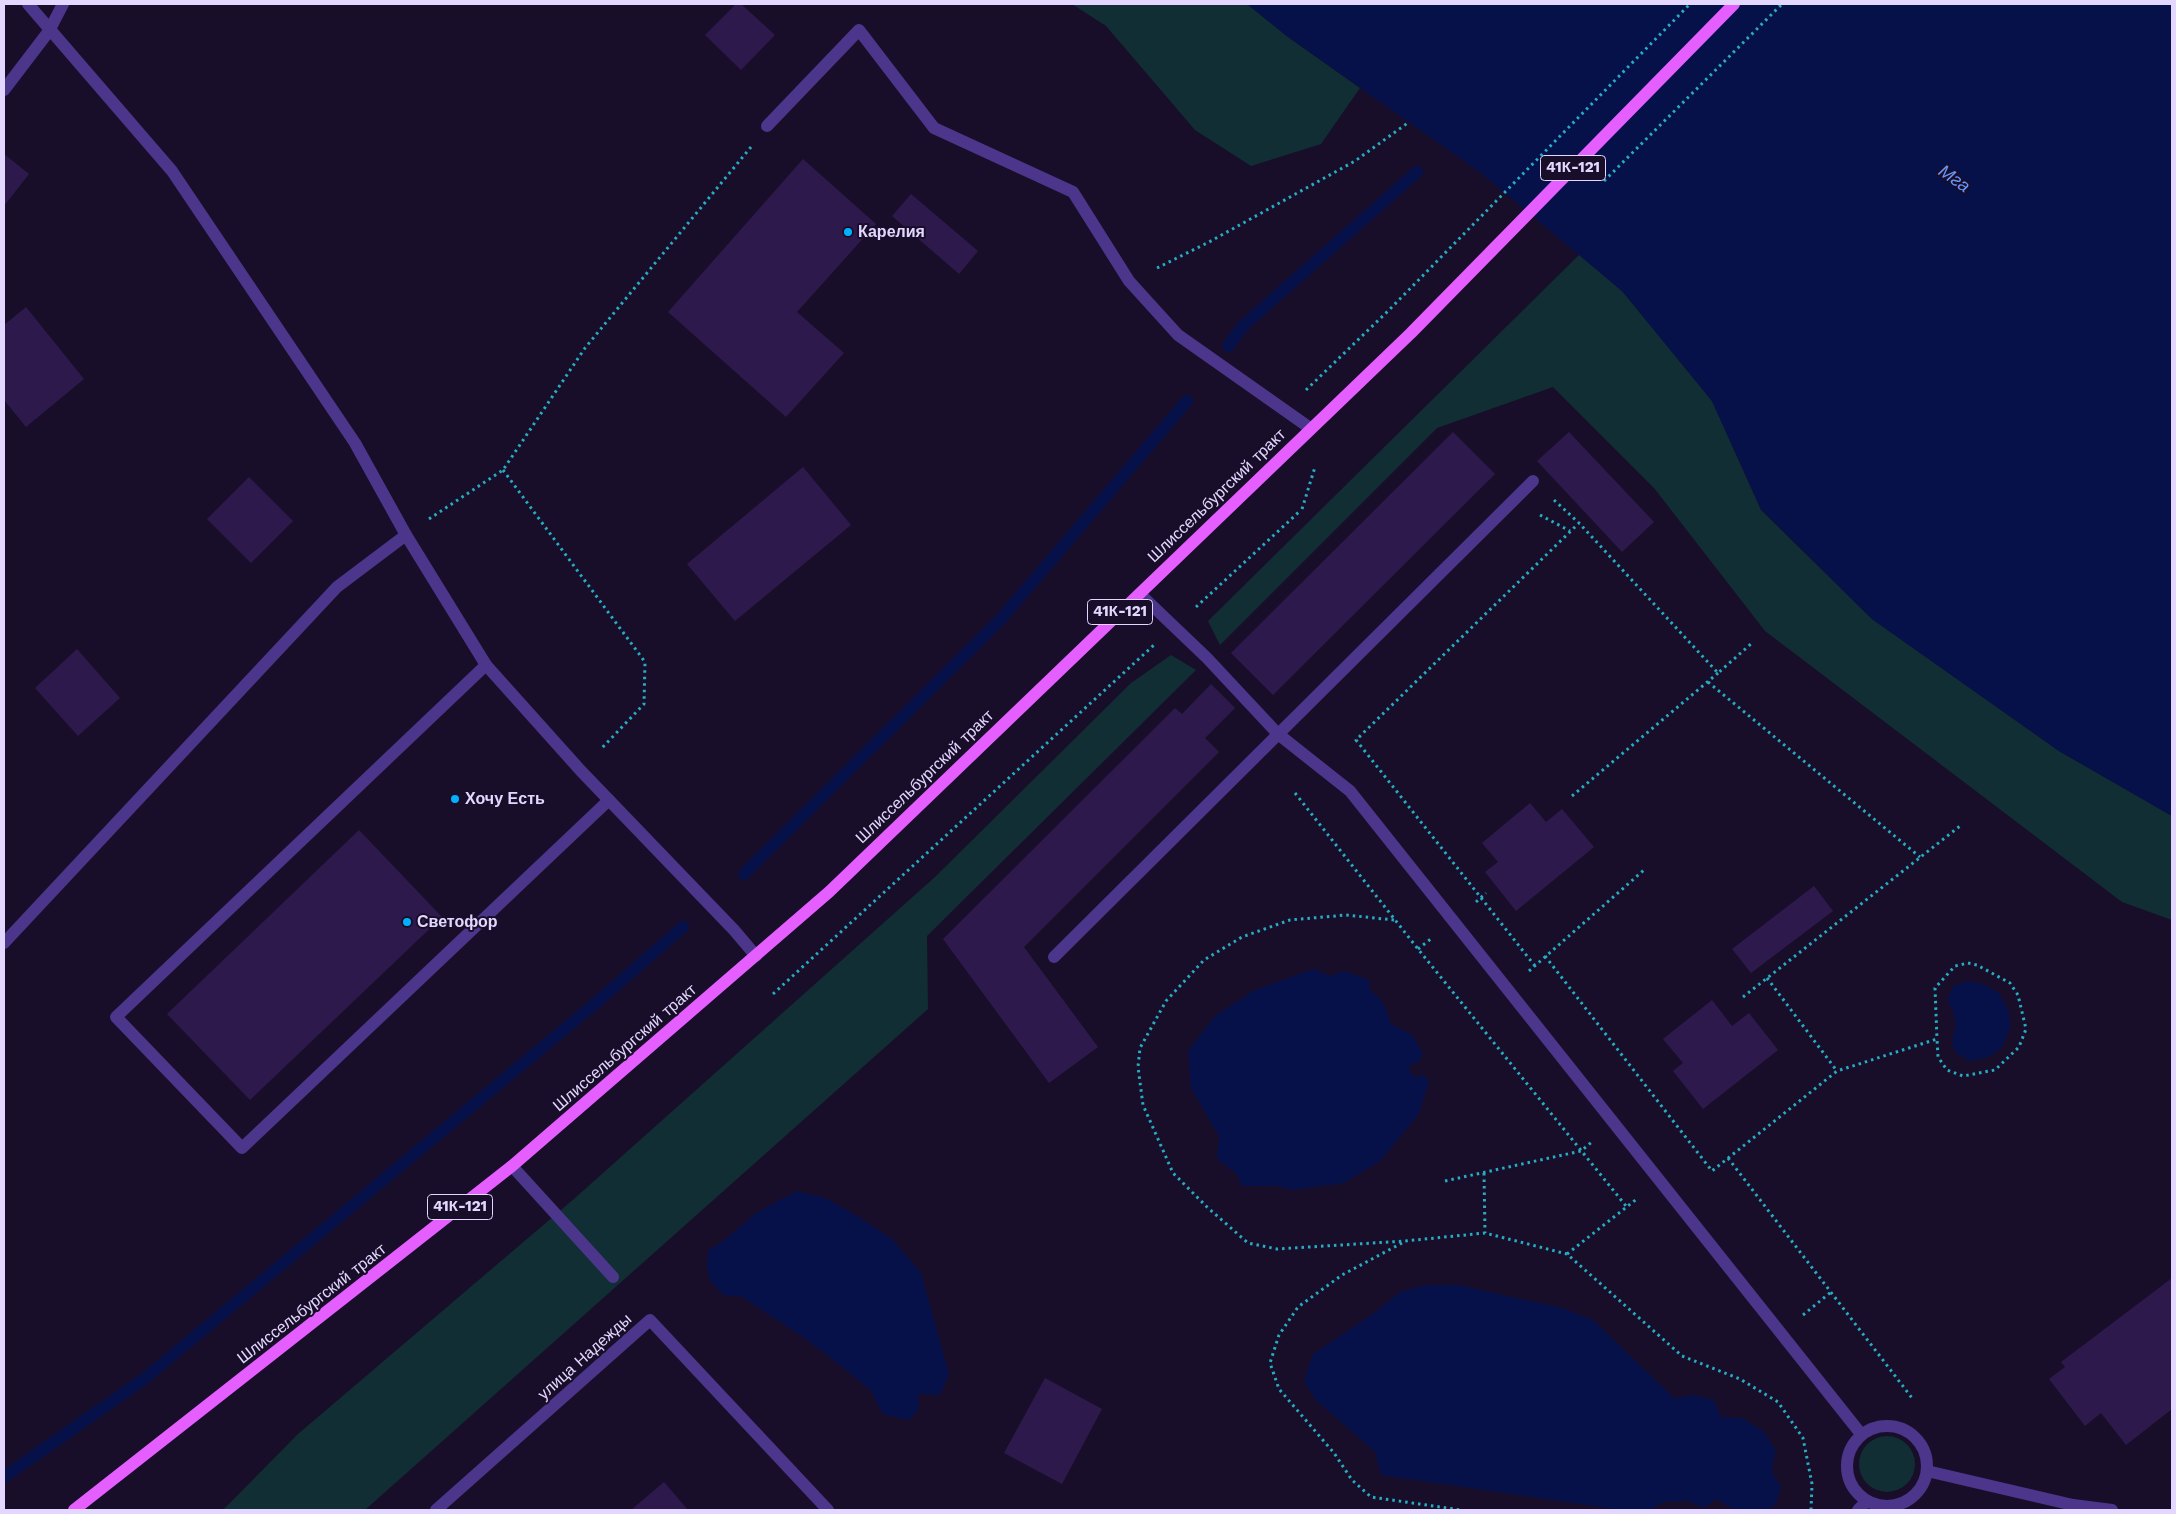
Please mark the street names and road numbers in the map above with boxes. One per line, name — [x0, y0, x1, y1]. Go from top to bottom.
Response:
road number: 41К-121 — [1540, 156, 1606, 180]
street label: Шлиссельбургский тракт — [1144, 425, 1290, 567]
road number: 41К-121 — [1088, 600, 1152, 624]
street label: Шлиссельбургский тракт — [852, 706, 998, 848]
street label: Шлиссельбургский тракт — [549, 980, 701, 1116]
road number: 41К-121 — [428, 1194, 492, 1220]
street label: Шлиссельбургский тракт — [234, 1240, 390, 1368]
street label: улица Надежды — [534, 1310, 636, 1404]

